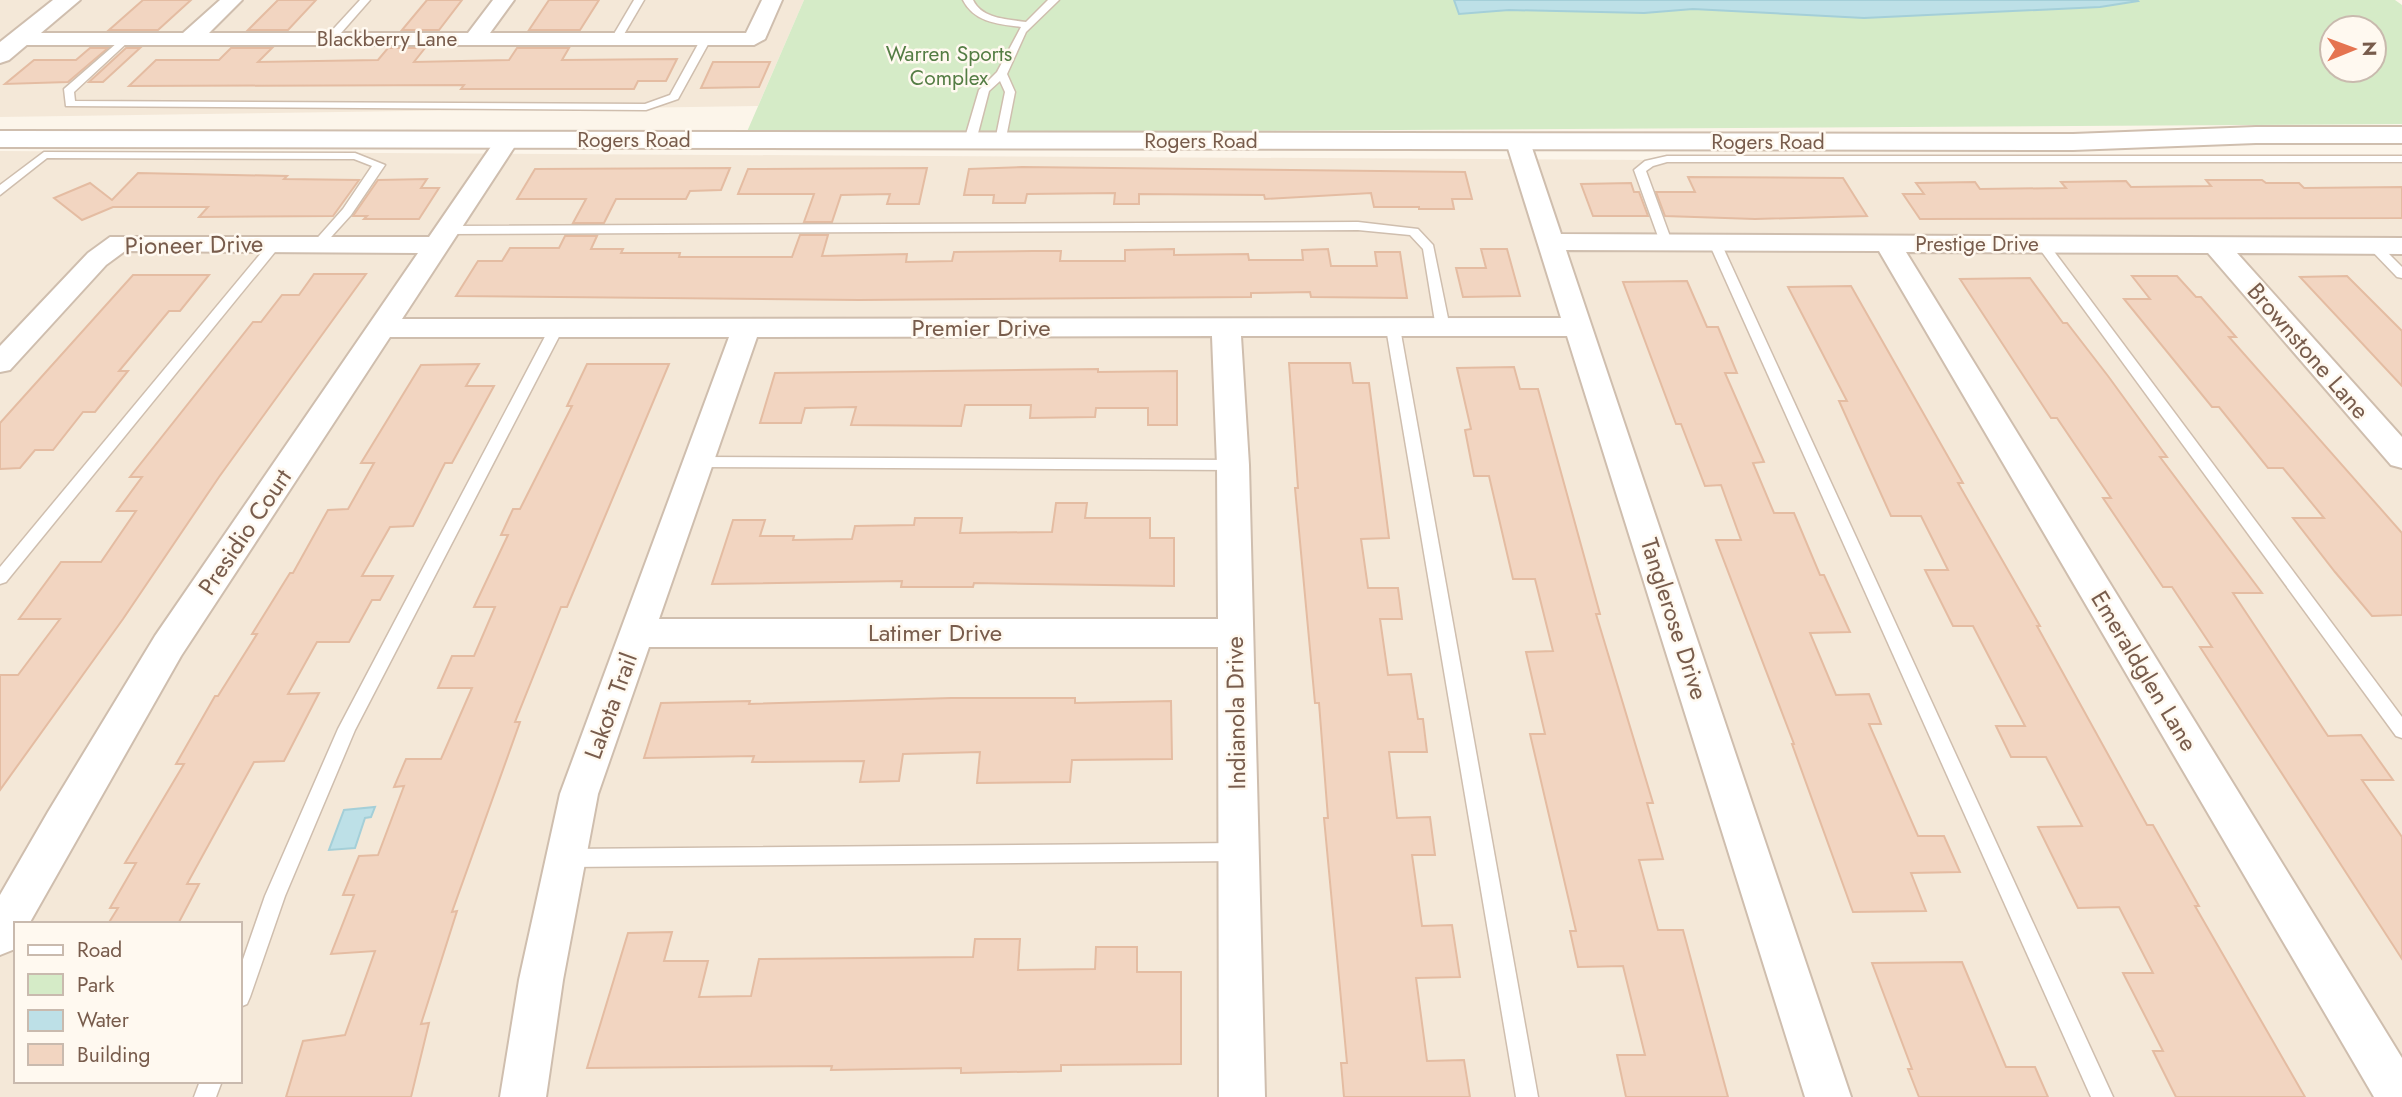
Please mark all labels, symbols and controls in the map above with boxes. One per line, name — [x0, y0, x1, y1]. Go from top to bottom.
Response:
north arrow — [2318, 14, 2388, 84]
street label: Blackberry Lane — [317, 24, 458, 54]
park label: Warren Sports Complex — [886, 39, 1012, 93]
text: N — [2356, 41, 2383, 56]
street label: Rogers Road — [577, 125, 691, 155]
street label: Rogers Road — [1144, 126, 1258, 156]
street label: Rogers Road — [1711, 127, 1825, 157]
street label: Pioneer Drive — [124, 226, 264, 263]
street label: Prestige Drive — [1915, 229, 2039, 259]
street label: Brownstone Lane — [2239, 275, 2378, 427]
street label: Premier Drive — [911, 310, 1051, 345]
street label: Presidio Court — [189, 462, 300, 602]
street label: Tanglerose Drive — [1632, 534, 1717, 704]
street label: Emeraldglen Lane — [2083, 584, 2206, 758]
street label: Latimer Drive — [868, 615, 1002, 650]
street label: Indianola Drive — [1217, 636, 1254, 790]
street label: Lakota Trail — [575, 648, 646, 764]
legend — [14, 922, 242, 1083]
text: Road — [77, 935, 122, 965]
text: Park — [77, 970, 115, 1000]
text: Water — [77, 1005, 130, 1035]
text: Building — [77, 1040, 150, 1070]

